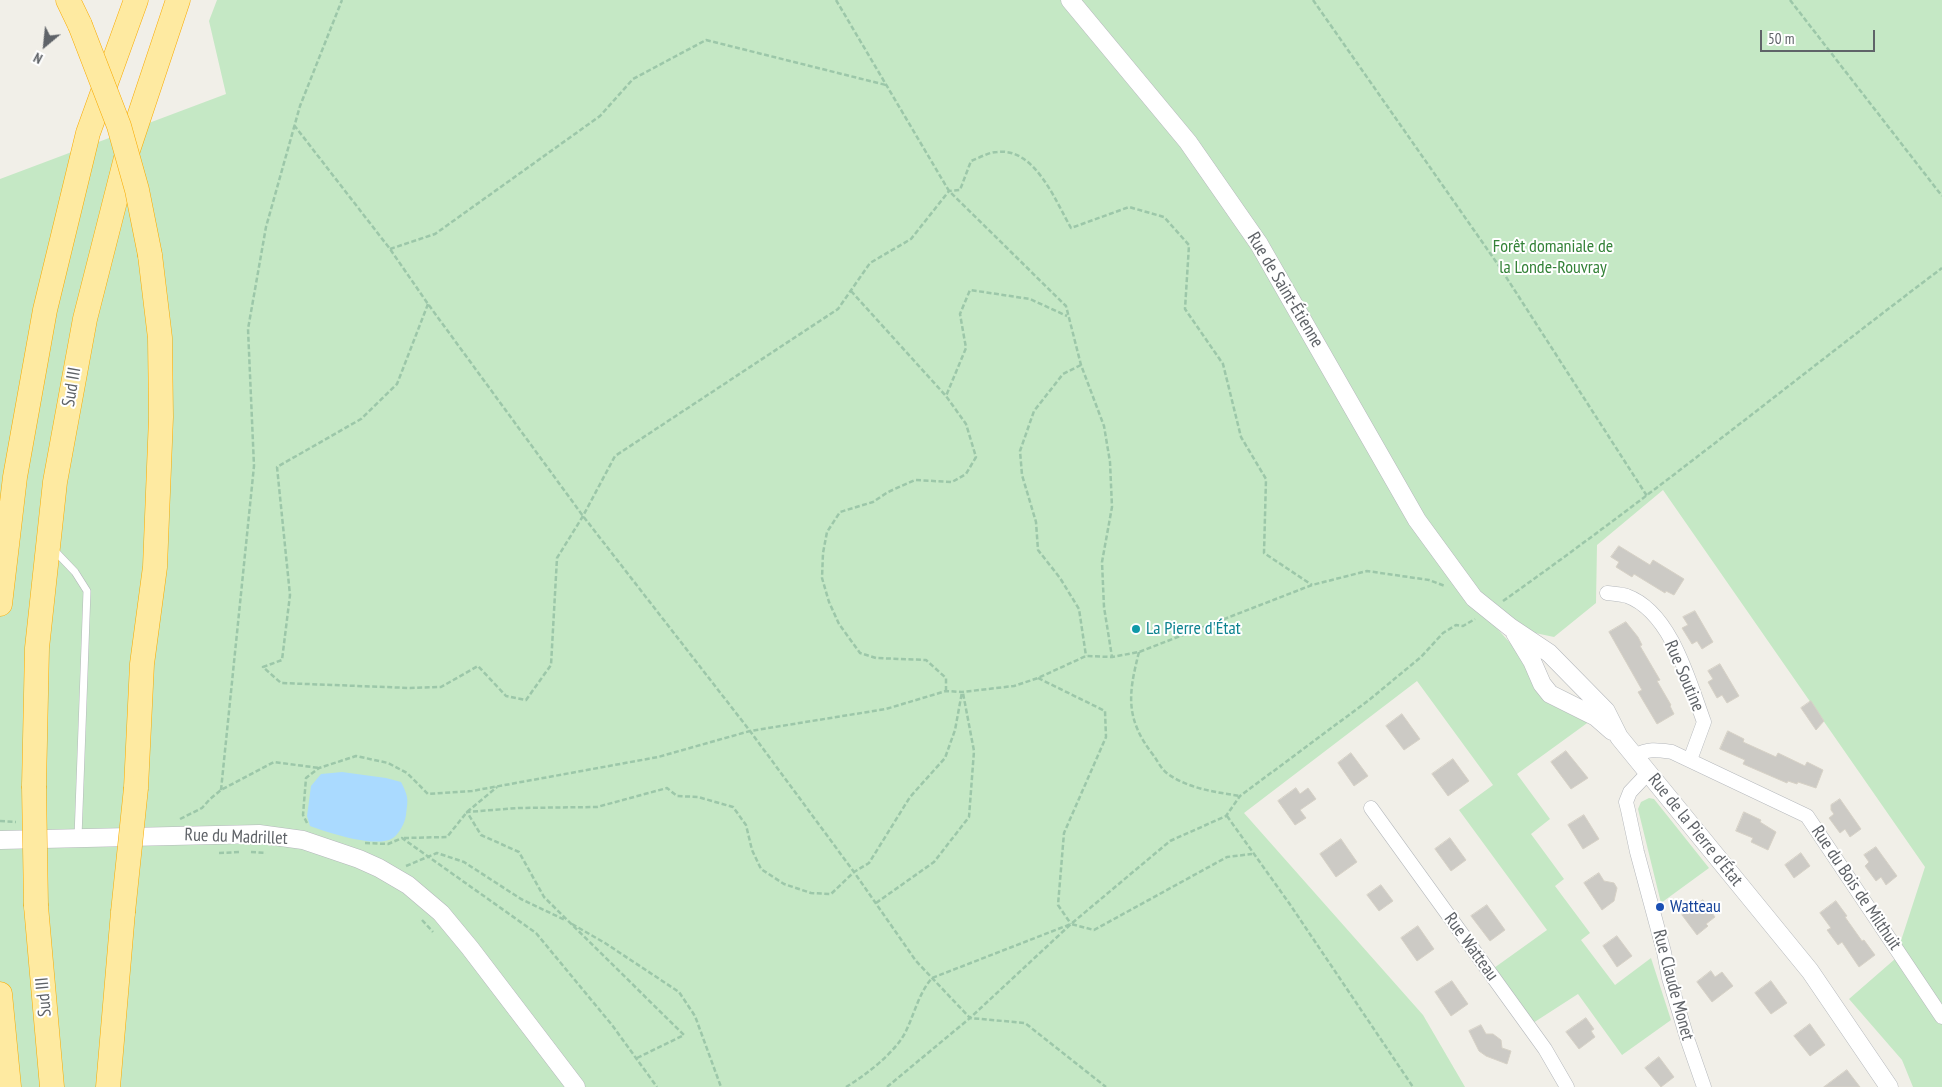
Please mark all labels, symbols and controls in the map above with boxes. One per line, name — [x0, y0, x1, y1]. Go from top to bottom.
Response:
north arrow — [20, 20, 70, 70]
scale bar — [1762, 20, 1877, 52]
text: 50 m — [1768, 29, 1794, 48]
text: N — [30, 49, 46, 68]
street label: Rue de Saint-Étienne — [1242, 229, 1328, 351]
park label: Forêt domaniale de la Londe-Rouvray — [1493, 236, 1613, 278]
street label: Sud III — [58, 366, 86, 408]
place label: La Pierre d'État — [1146, 618, 1241, 640]
marker: La Pierre d'État — [1130, 623, 1142, 635]
street label: Rue Soutine — [1659, 637, 1709, 715]
street label: Rue de la Pierre d'État — [1643, 769, 1747, 891]
street label: Rue du Bois de Milthuit — [1806, 822, 1906, 954]
street label: Rue du Madrillet — [184, 824, 288, 850]
place label: Watteau — [1670, 896, 1721, 918]
marker: Watteau — [1654, 901, 1666, 913]
street label: Rue Watteau — [1439, 909, 1503, 985]
street label: Rue Claude Monet — [1648, 927, 1698, 1043]
street label: Sud III — [32, 976, 56, 1018]

